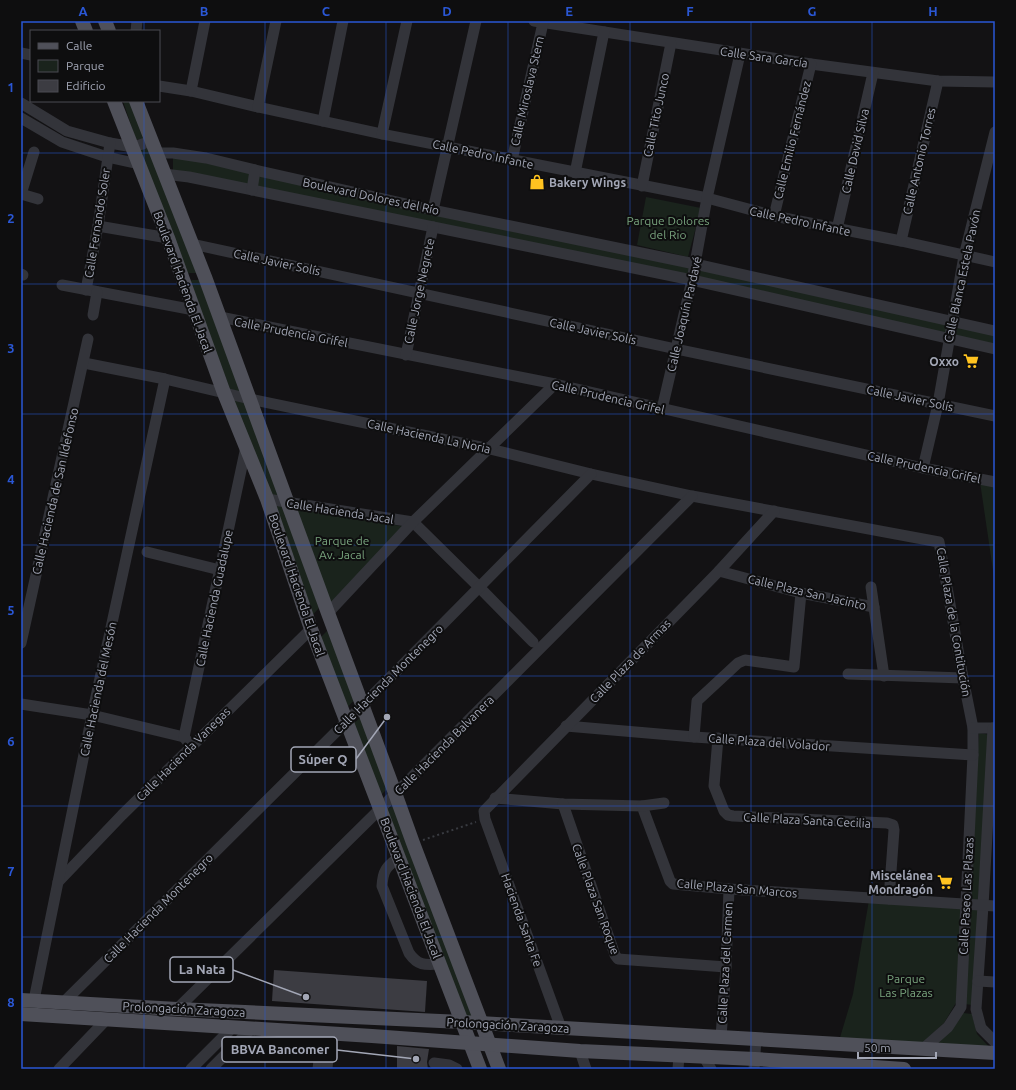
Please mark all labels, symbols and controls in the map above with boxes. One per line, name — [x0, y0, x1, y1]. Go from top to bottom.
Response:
text: A — [78, 4, 88, 18]
text: B — [200, 4, 209, 18]
text: C — [322, 4, 331, 18]
text: D — [442, 4, 452, 18]
text: E — [565, 4, 573, 18]
text: F — [686, 4, 694, 18]
text: G — [808, 4, 817, 18]
text: H — [928, 4, 938, 18]
legend — [30, 30, 160, 102]
street label: Calle Miroslava Stern — [508, 35, 546, 147]
text: Calle — [66, 39, 92, 52]
street label: Calle Sara García — [719, 44, 809, 70]
text: Parque — [66, 59, 104, 72]
street label: Calle Tito Junco — [641, 72, 671, 158]
text: Edificio — [66, 79, 106, 92]
street label: Calle Emilio Fernández — [771, 79, 813, 201]
text: 1 — [7, 80, 15, 94]
street label: Calle Antonio Torres — [900, 106, 938, 216]
street label: Calle David Silva — [839, 107, 871, 195]
street label: Calle Pedro Infante — [431, 137, 535, 171]
street label: Calle Fernando Soler — [82, 167, 112, 279]
shop icon: Bakery Wings — [528, 173, 546, 191]
street label: Boulevard Dolores del Río — [302, 175, 440, 217]
place label: Bakery Wings — [549, 176, 626, 189]
street label: Calle Pedro Infante — [748, 204, 852, 238]
street label: Calle Blanca Estela Pavón — [942, 208, 982, 344]
street label: Boulevard Hacienda El Jacal — [151, 209, 215, 355]
text: 2 — [7, 211, 15, 225]
park label: Parque Dolores del Rio — [626, 214, 710, 241]
street label: Calle Jorge Negrete — [401, 237, 437, 345]
street label: Calle Javier Solís — [232, 246, 322, 278]
street label: Calle Joaquín Pardavé — [664, 255, 704, 373]
street label: Calle Prudencia Grifel — [233, 315, 349, 349]
street label: Calle Javier Solís — [548, 315, 638, 347]
text: 3 — [7, 341, 15, 355]
supermarket icon: Oxxo — [962, 352, 980, 370]
place label: Oxxo — [929, 355, 959, 368]
street label: Calle Prudencia Grifel — [550, 378, 666, 416]
street label: Calle Javier Solís — [865, 382, 955, 414]
street label: Calle Hacienda de San Ildefonso — [29, 406, 81, 576]
street label: Calle Hacienda La Noria — [366, 417, 492, 455]
street label: Calle Prudencia Grifel — [866, 449, 982, 485]
text: 4 — [7, 472, 15, 486]
street label: Calle Hacienda Jacal — [285, 496, 395, 526]
street label: Boulevard Hacienda El Jacal — [267, 512, 327, 658]
street label: Calle Hacienda Guadalupe — [193, 528, 235, 668]
park label: Parque de Av. Jacal — [315, 534, 369, 561]
street label: Calle Plaza de la Contitución — [934, 546, 974, 698]
street label: Calle Plaza San Jacinto — [746, 572, 868, 612]
text: 5 — [7, 603, 15, 617]
street label: Calle Plaza de Armas — [587, 617, 673, 705]
street label: Calle Hacienda del Mesón — [77, 620, 119, 758]
street label: Calle Hacienda Montenegro — [331, 622, 445, 736]
street label: Calle Hacienda Balvanera — [392, 693, 496, 797]
street label: Calle Hacienda Vanegas — [134, 705, 232, 803]
street label: Calle Plaza del Volador — [708, 731, 831, 753]
text: 6 — [7, 734, 15, 748]
callout: Súper Q — [291, 747, 356, 772]
text: Súper Q — [299, 752, 347, 766]
street label: Calle Plaza Santa Cecilia — [743, 810, 871, 830]
street label: Boulevard Hacienda El Jacal — [378, 816, 444, 960]
street label: Calle Paseo Las Plazas — [956, 837, 976, 955]
street label: Calle Plaza San Roque — [570, 842, 622, 956]
street label: Calle Hacienda Montenegro — [101, 851, 215, 965]
text: 7 — [7, 864, 15, 878]
place label: Miscelánea Mondragón — [868, 869, 933, 896]
street label: Hacienda Santa Fe — [499, 872, 545, 968]
supermarket icon: Miscelánea Mondragón — [936, 873, 954, 891]
street label: Calle Plaza San Marcos — [676, 876, 798, 900]
street label: Calle Plaza del Carmen — [715, 902, 735, 1024]
callout: La Nata — [170, 957, 233, 982]
text: La Nata — [179, 962, 225, 976]
park label: Parque Las Plazas — [879, 972, 933, 999]
text: 8 — [7, 995, 15, 1009]
street label: Prolongación Zaragoza — [122, 999, 246, 1019]
street label: Prolongación Zaragoza — [446, 1015, 570, 1035]
scale bar — [858, 1034, 936, 1060]
callout: BBVA Bancomer — [222, 1037, 337, 1062]
text: 50 m — [864, 1041, 891, 1054]
text: BBVA Bancomer — [231, 1042, 330, 1056]

